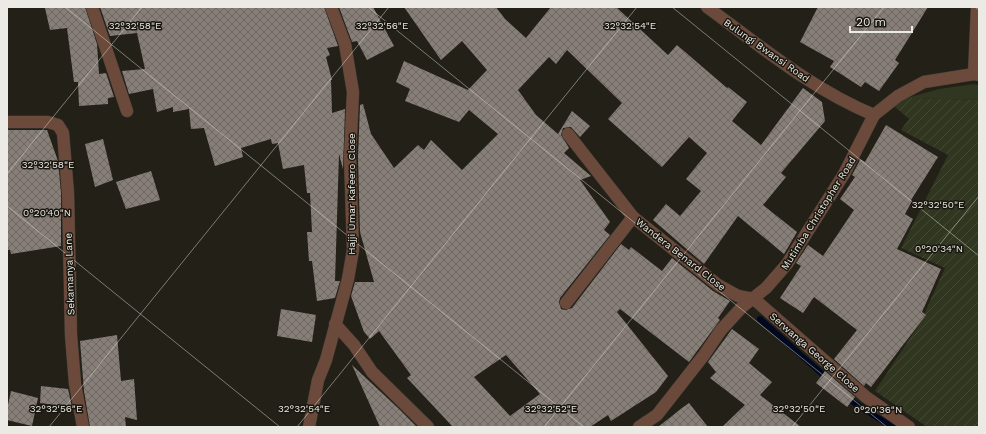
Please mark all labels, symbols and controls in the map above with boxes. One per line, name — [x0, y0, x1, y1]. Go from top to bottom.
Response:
scale bar — [850, 8, 912, 34]
text: 20 m — [856, 15, 886, 29]
street label: Bulungi Bwansi Road — [722, 17, 812, 84]
text: 32°32'58"E — [109, 20, 161, 31]
text: 32°32'56"E — [356, 20, 408, 31]
text: 32°32'54"E — [604, 20, 656, 31]
street label: Hajji Umar Kafeero Close — [346, 133, 357, 255]
street label: Mutimba Christopher Road — [779, 155, 858, 272]
text: 32°32'58"E — [22, 159, 74, 170]
text: 32°32'50"E — [912, 199, 964, 210]
text: 0°20'40"N — [23, 207, 71, 218]
street label: Wandera Benard Close — [634, 216, 728, 293]
street label: Sekamanya Lane — [63, 233, 76, 315]
text: 0°20'34"N — [915, 243, 963, 254]
street label: Serwanga George Close — [768, 311, 862, 394]
text: 32°32'56"E — [30, 403, 82, 414]
text: 32°32'54"E — [278, 403, 330, 414]
text: 32°32'52"E — [525, 403, 577, 414]
text: 32°32'50"E — [773, 403, 825, 414]
text: 0°20'36"N — [854, 404, 902, 415]

